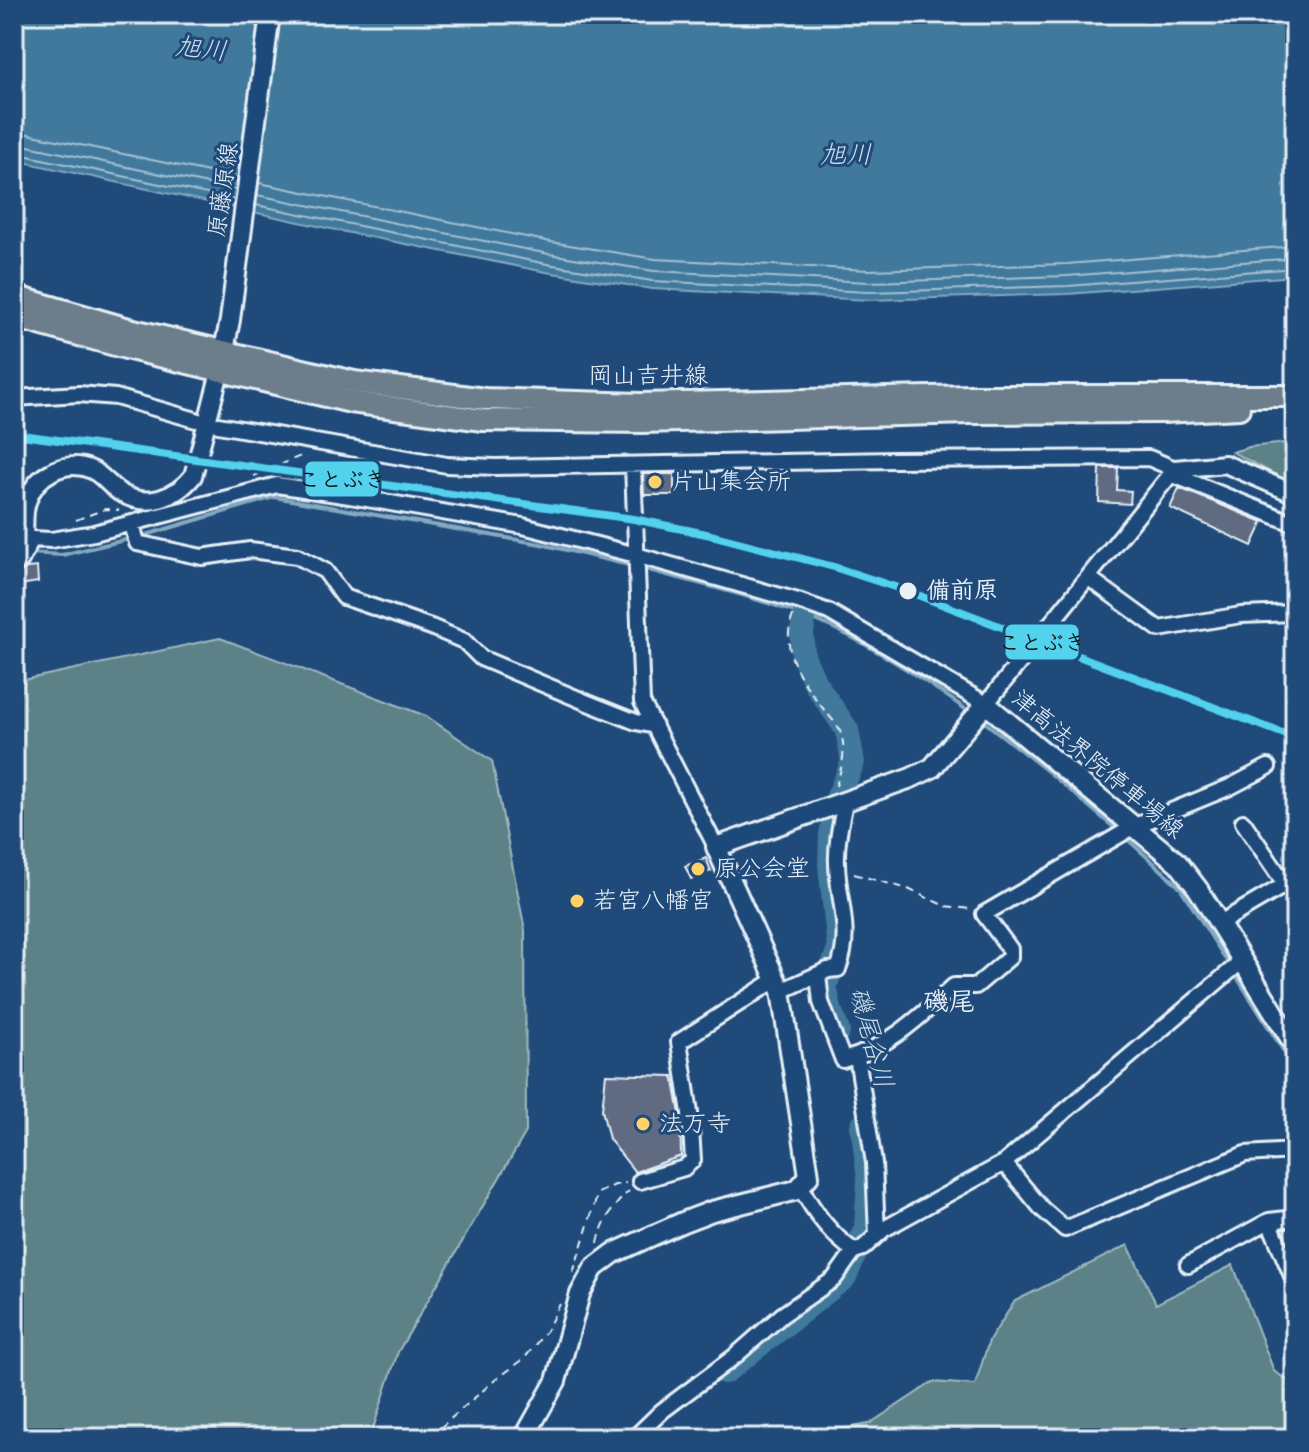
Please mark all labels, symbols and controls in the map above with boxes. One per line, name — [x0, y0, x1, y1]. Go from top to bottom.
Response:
water label: 旭川 — [173, 30, 229, 70]
water label: 旭川 — [820, 139, 872, 173]
street label: 原藤原線 — [202, 140, 246, 240]
street label: 岡山吉井線 — [588, 361, 708, 392]
line badge: ことぶき — [304, 460, 380, 498]
text: ことぶき — [298, 467, 386, 495]
place label: 片山集会所 — [671, 467, 791, 498]
marker: 片山集会所 — [646, 473, 664, 491]
place label: 備前原 — [926, 576, 998, 607]
marker: 備前原 — [897, 580, 919, 602]
line badge: ことぶき — [1004, 623, 1080, 661]
text: ことぶき — [998, 630, 1086, 658]
street label: 津高法界院停車場線 — [1004, 684, 1190, 846]
place label: 原公会堂 — [714, 854, 810, 885]
marker: 原公会堂 — [689, 860, 707, 878]
place label: 若宮八幡宮 — [593, 886, 713, 917]
marker: 若宮八幡宮 — [568, 892, 586, 910]
water label: 磯尾谷川 — [840, 983, 900, 1093]
district label: 磯尾 — [923, 986, 975, 1020]
place label: 法万寺 — [659, 1109, 731, 1140]
marker: 法万寺 — [634, 1115, 652, 1133]

